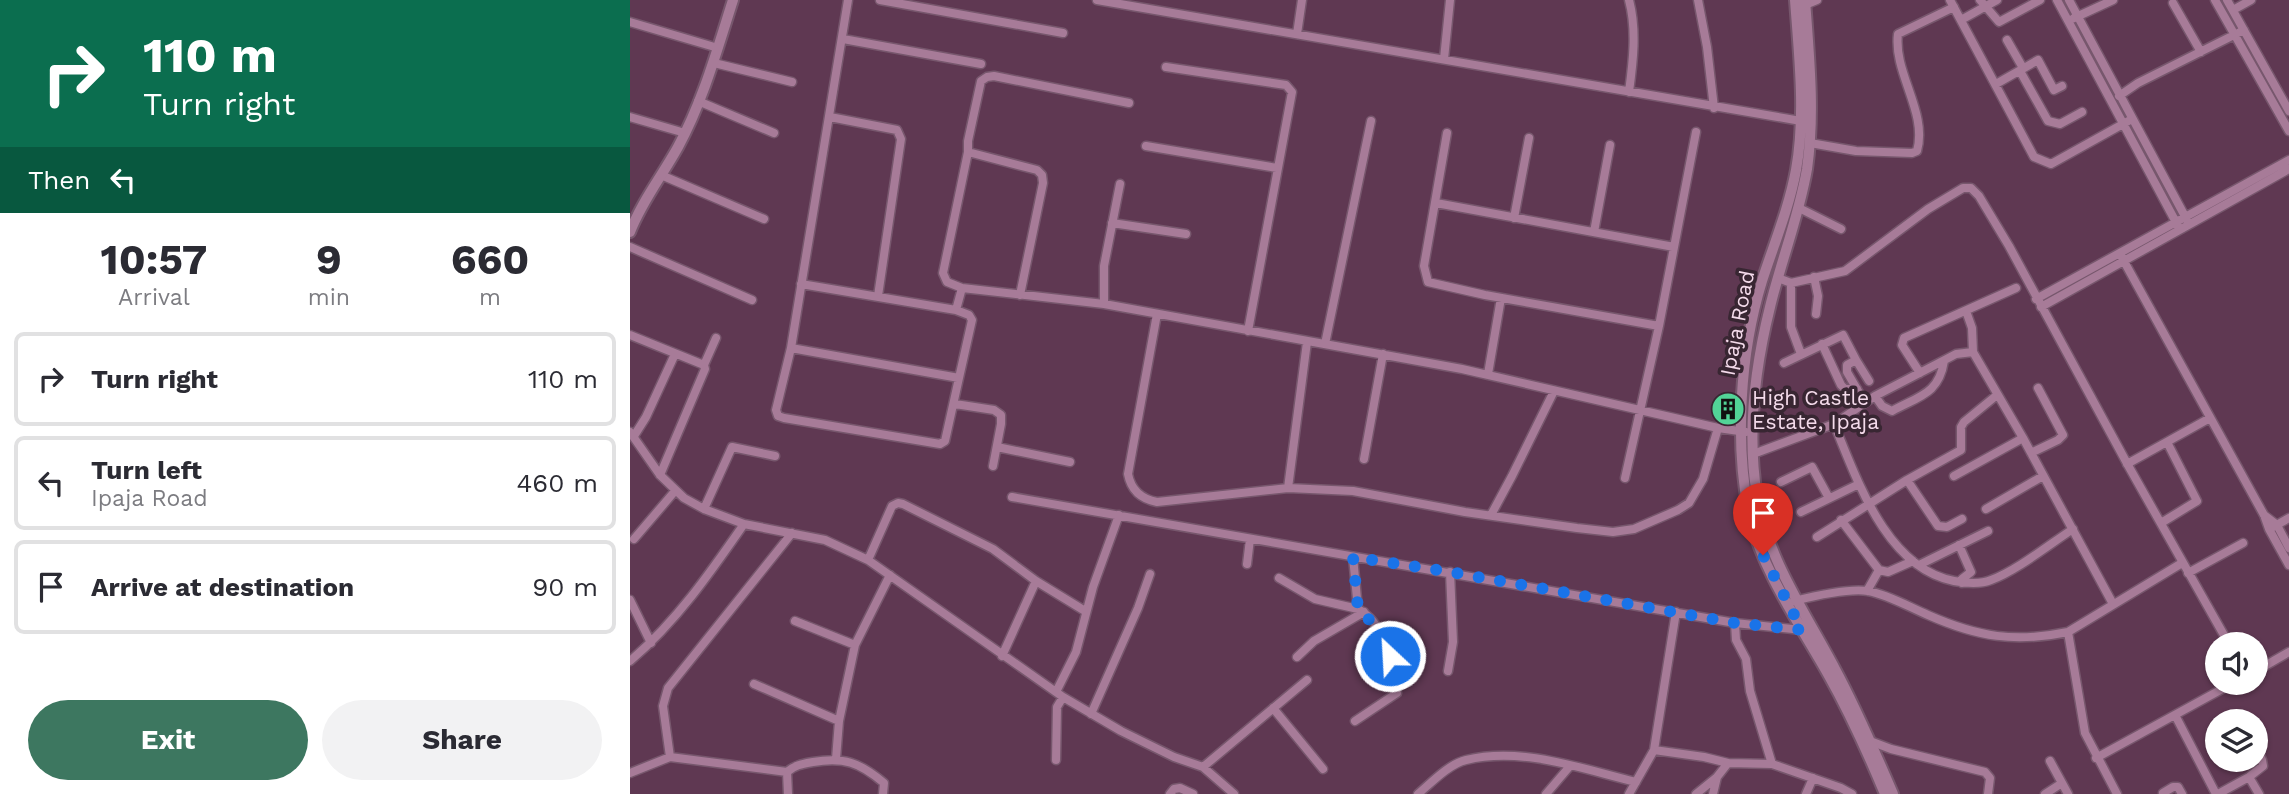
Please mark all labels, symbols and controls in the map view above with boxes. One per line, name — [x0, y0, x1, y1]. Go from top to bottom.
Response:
text: 110 m — [143, 26, 277, 84]
icon: right — [28, 28, 119, 119]
text: Turn right — [143, 85, 295, 123]
icon: left — [104, 161, 142, 199]
text: Then — [28, 165, 90, 195]
text: 10:57 — [101, 235, 207, 284]
text: 9 — [316, 235, 342, 284]
text: 660 — [451, 235, 529, 284]
street label: Ipaja Road — [1715, 268, 1759, 378]
text: Arrival — [118, 284, 190, 311]
text: min — [308, 284, 350, 311]
text: m — [479, 284, 501, 311]
icon: right — [32, 360, 70, 398]
text: Turn right — [91, 364, 218, 394]
text: 110 m — [528, 364, 598, 394]
place label: High Castle Estate, Ipaja — [1752, 385, 1879, 434]
building icon: High Castle Estate, Ipaja — [1709, 390, 1747, 428]
text: Turn left — [91, 455, 202, 485]
icon: left — [32, 464, 70, 502]
text: 460 m — [516, 468, 598, 498]
pin — [1733, 483, 1793, 555]
text: Ipaja Road — [91, 485, 208, 512]
icon: arrive — [1744, 494, 1782, 532]
icon: arrive — [32, 568, 70, 606]
text: Arrive at destination — [91, 572, 354, 602]
text: 90 m — [532, 572, 598, 602]
position arrow — [1353, 619, 1427, 693]
map controls — [2205, 632, 2268, 772]
button: sound — [2205, 632, 2268, 695]
button: Exit — [28, 700, 308, 780]
button: Share — [322, 700, 602, 780]
button: layers — [2205, 709, 2268, 772]

